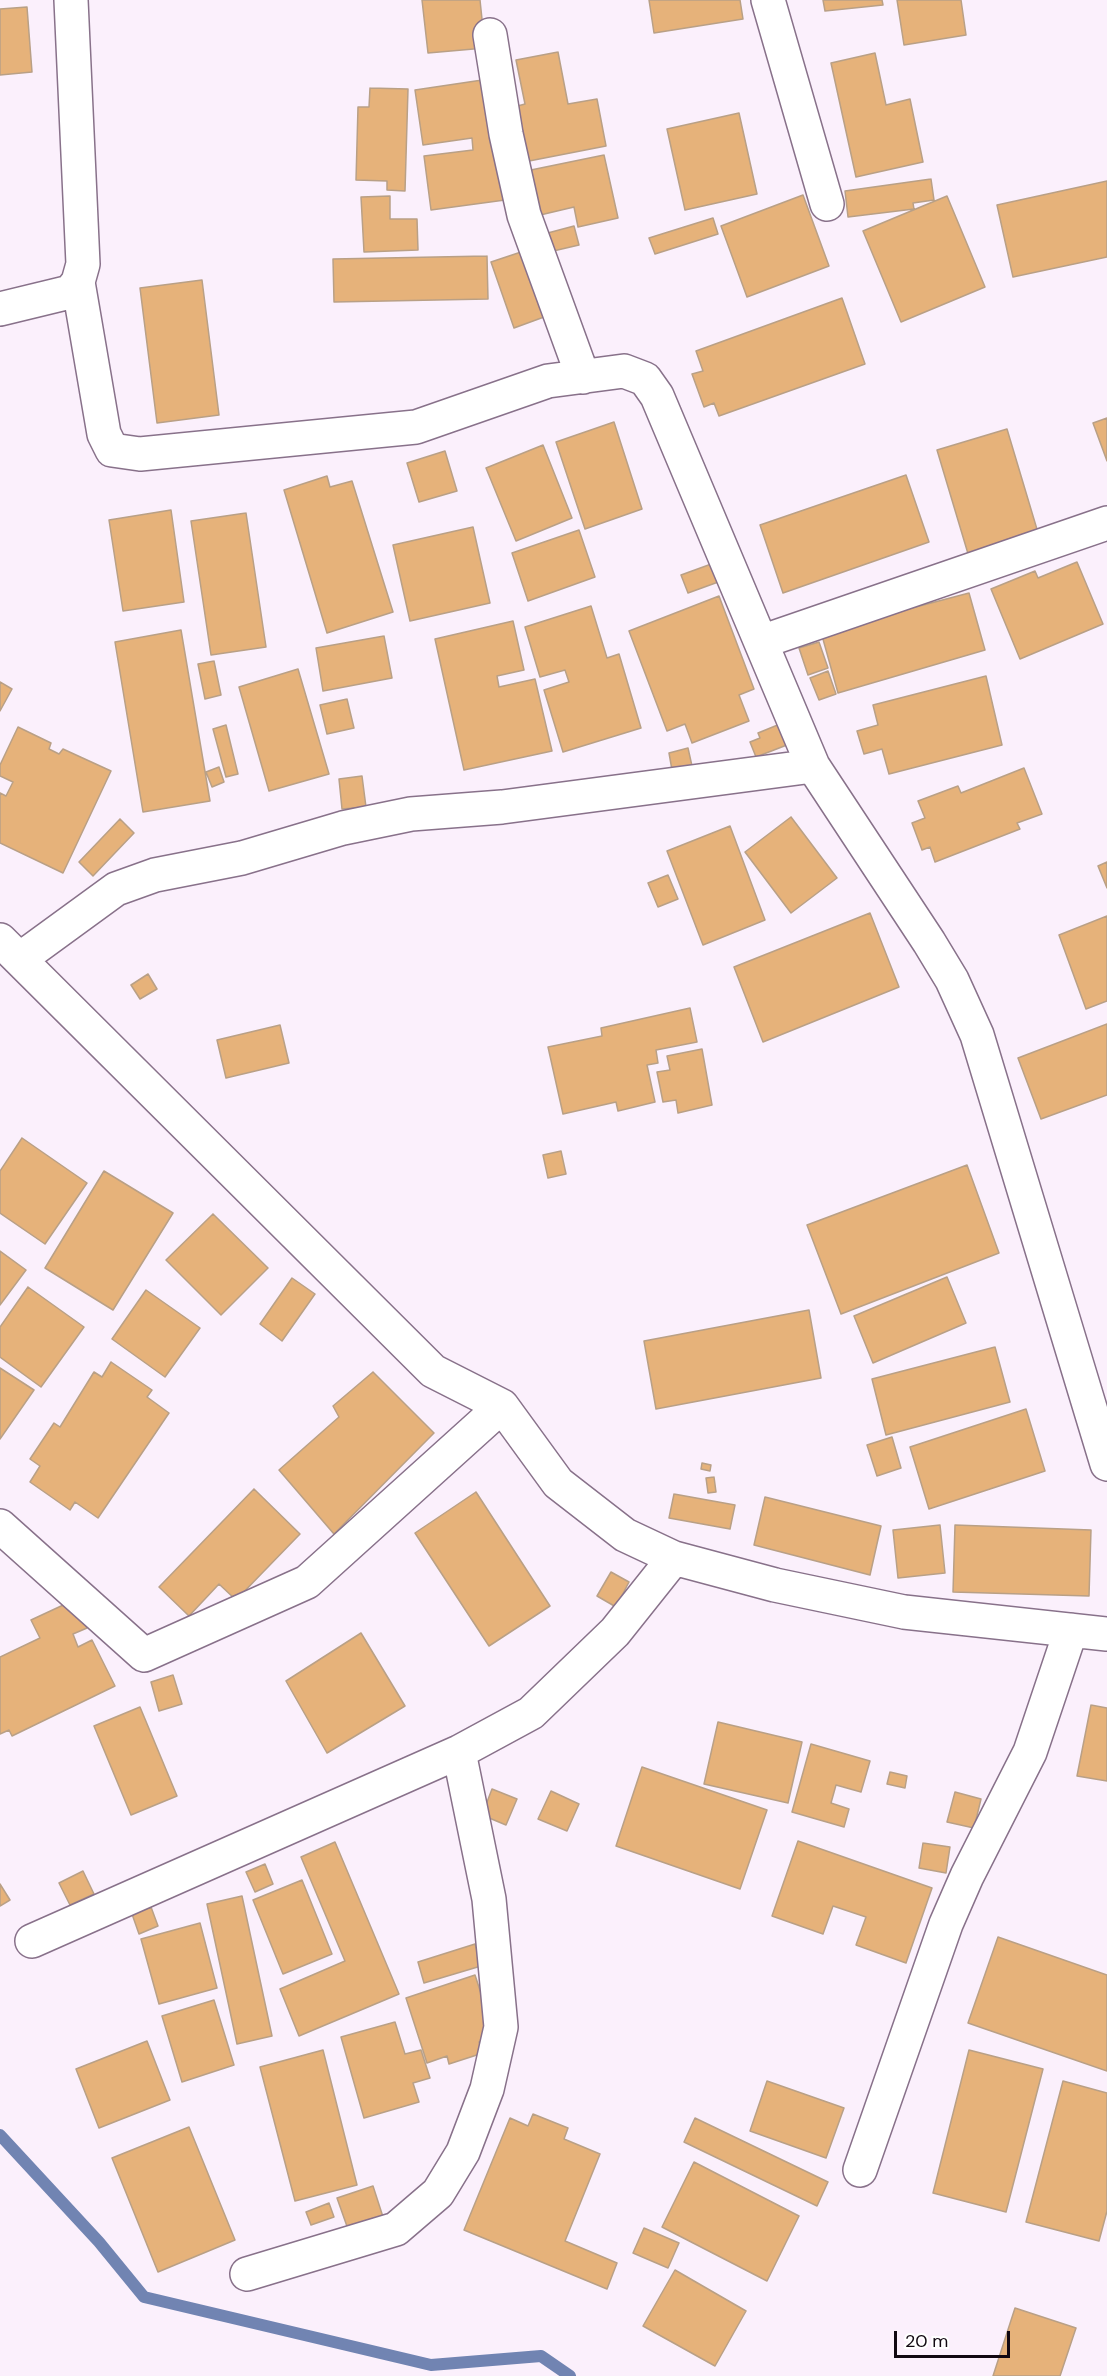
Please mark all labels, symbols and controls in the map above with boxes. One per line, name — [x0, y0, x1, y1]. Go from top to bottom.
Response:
scale bar — [897, 2319, 1012, 2357]
text: 20 m — [905, 2329, 948, 2353]

